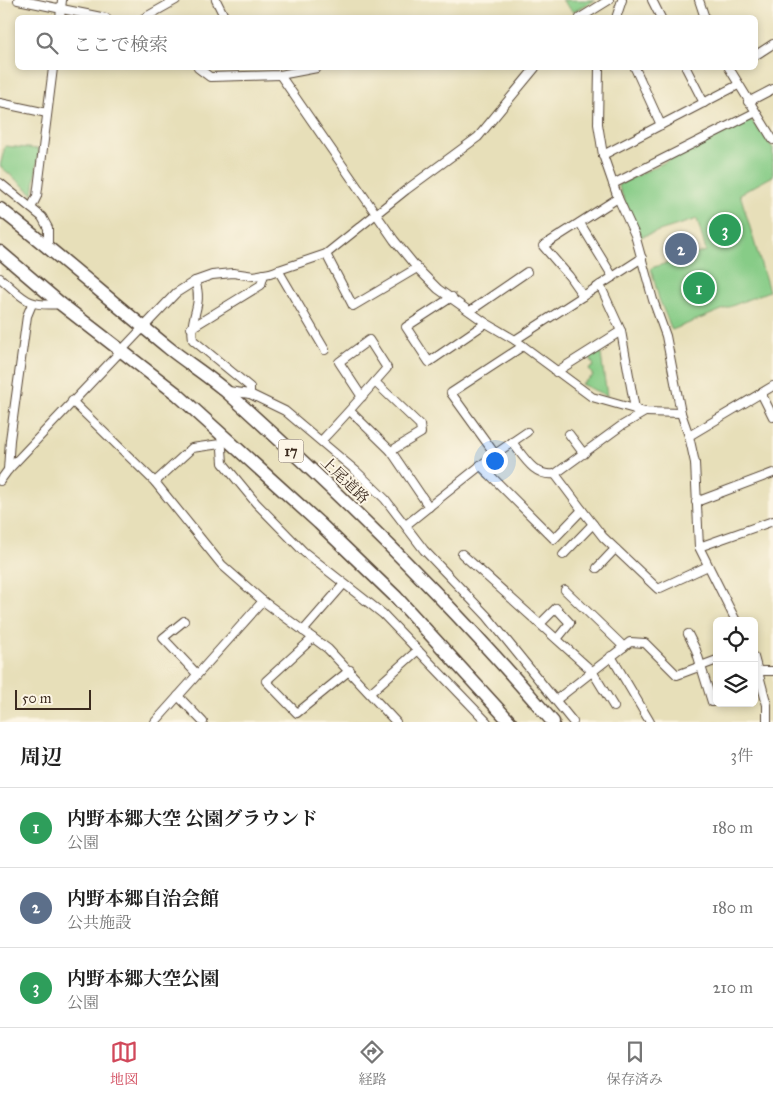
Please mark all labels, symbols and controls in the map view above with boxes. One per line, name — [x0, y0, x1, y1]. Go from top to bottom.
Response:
search box — [15, 15, 758, 70]
icon: search — [33, 29, 61, 57]
text: ここで検索 — [73, 33, 168, 56]
pin: 3 — [709, 211, 741, 249]
pin: 2 — [665, 230, 697, 268]
pin: 1 — [683, 269, 715, 307]
road number: 17 — [278, 440, 304, 462]
your location — [482, 448, 508, 474]
street label: 上尾道路 — [317, 453, 373, 507]
map controls — [713, 617, 758, 707]
button: locate — [713, 617, 758, 662]
button: layers — [713, 662, 758, 707]
scale bar — [15, 687, 91, 710]
text: 50 m — [22, 690, 51, 707]
text: 周辺 — [20, 744, 62, 770]
text: 3件 — [731, 746, 753, 765]
text: 内野本郷大空 公園グラウンド — [67, 807, 318, 830]
text: 1 — [33, 818, 39, 837]
text: 180 m — [712, 818, 753, 837]
text: 公園 — [67, 833, 99, 852]
text: 内野本郷自治会館 — [67, 887, 219, 910]
text: 2 — [32, 898, 40, 917]
text: 180 m — [712, 898, 753, 917]
text: 公共施設 — [67, 913, 131, 932]
text: 内野本郷大空公園 — [67, 967, 219, 990]
text: 3 — [33, 978, 39, 997]
text: 210 m — [713, 978, 753, 997]
text: 公園 — [67, 993, 99, 1012]
tab: 地図 — [110, 1038, 138, 1088]
tab: 経路 — [358, 1038, 386, 1088]
tab: 保存済み — [607, 1038, 663, 1088]

